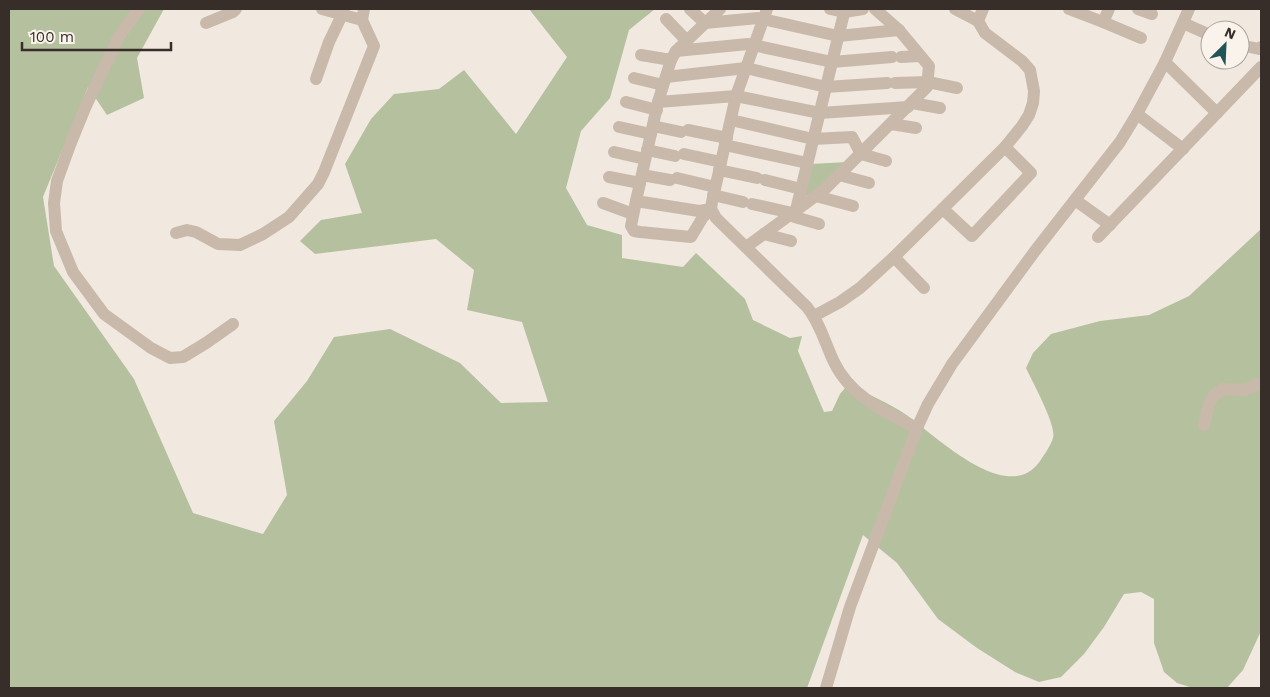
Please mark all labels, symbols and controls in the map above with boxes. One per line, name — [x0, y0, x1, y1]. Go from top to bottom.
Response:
scale bar — [22, 20, 171, 52]
north arrow — [1200, 20, 1250, 70]
text: N — [1222, 24, 1238, 43]
text: 100 m — [30, 28, 74, 46]

